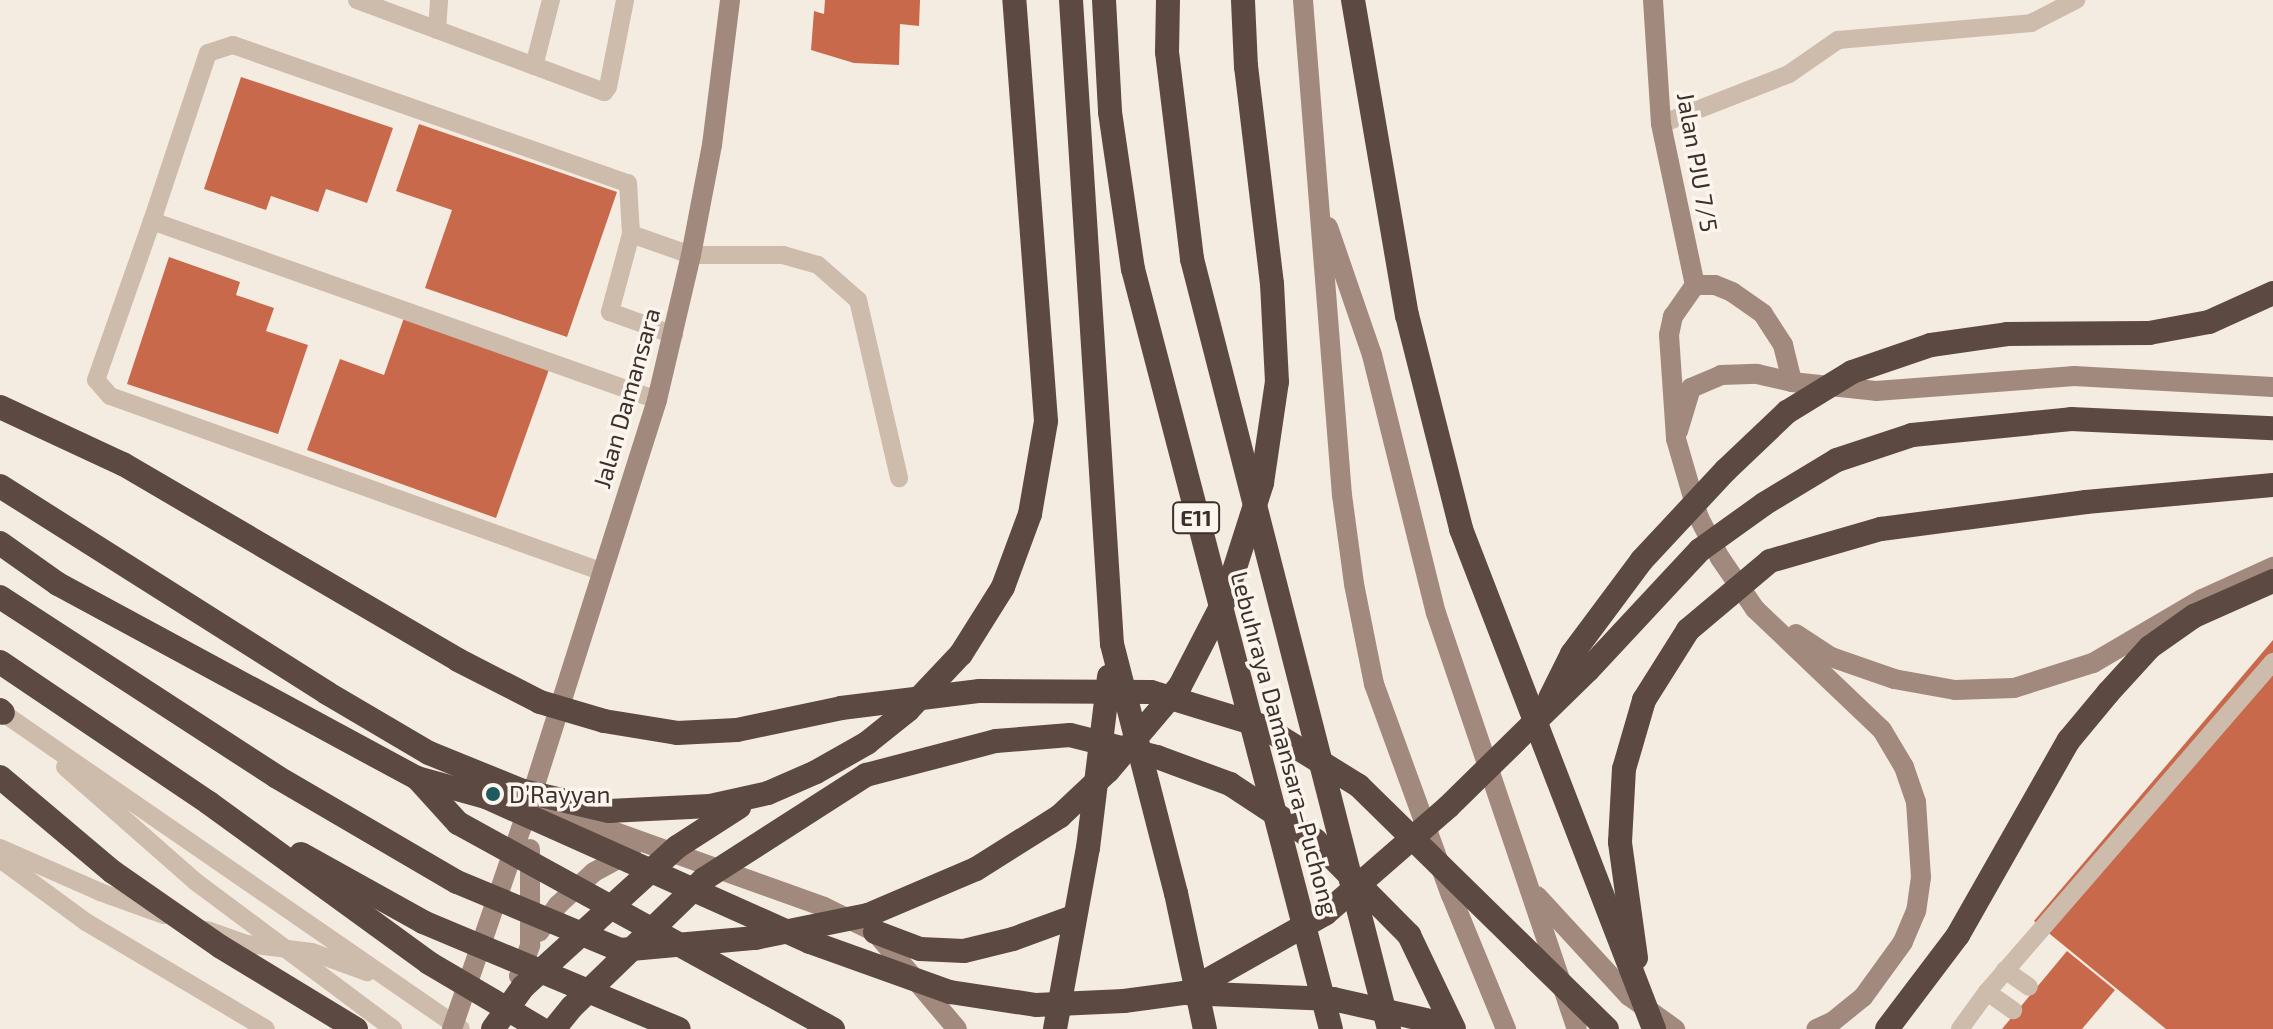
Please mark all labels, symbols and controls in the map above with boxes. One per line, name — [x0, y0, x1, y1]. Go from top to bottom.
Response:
street label: Jalan PJU 7/5 — [1672, 90, 1724, 234]
street label: Jalan Damansara — [586, 304, 666, 492]
road number: E11 — [1172, 500, 1220, 536]
street label: Lebuhraya Damansara–Puchong — [1225, 568, 1345, 918]
place label: D’Rayyan — [509, 780, 610, 808]
marker: D’Rayyan — [484, 785, 502, 803]

